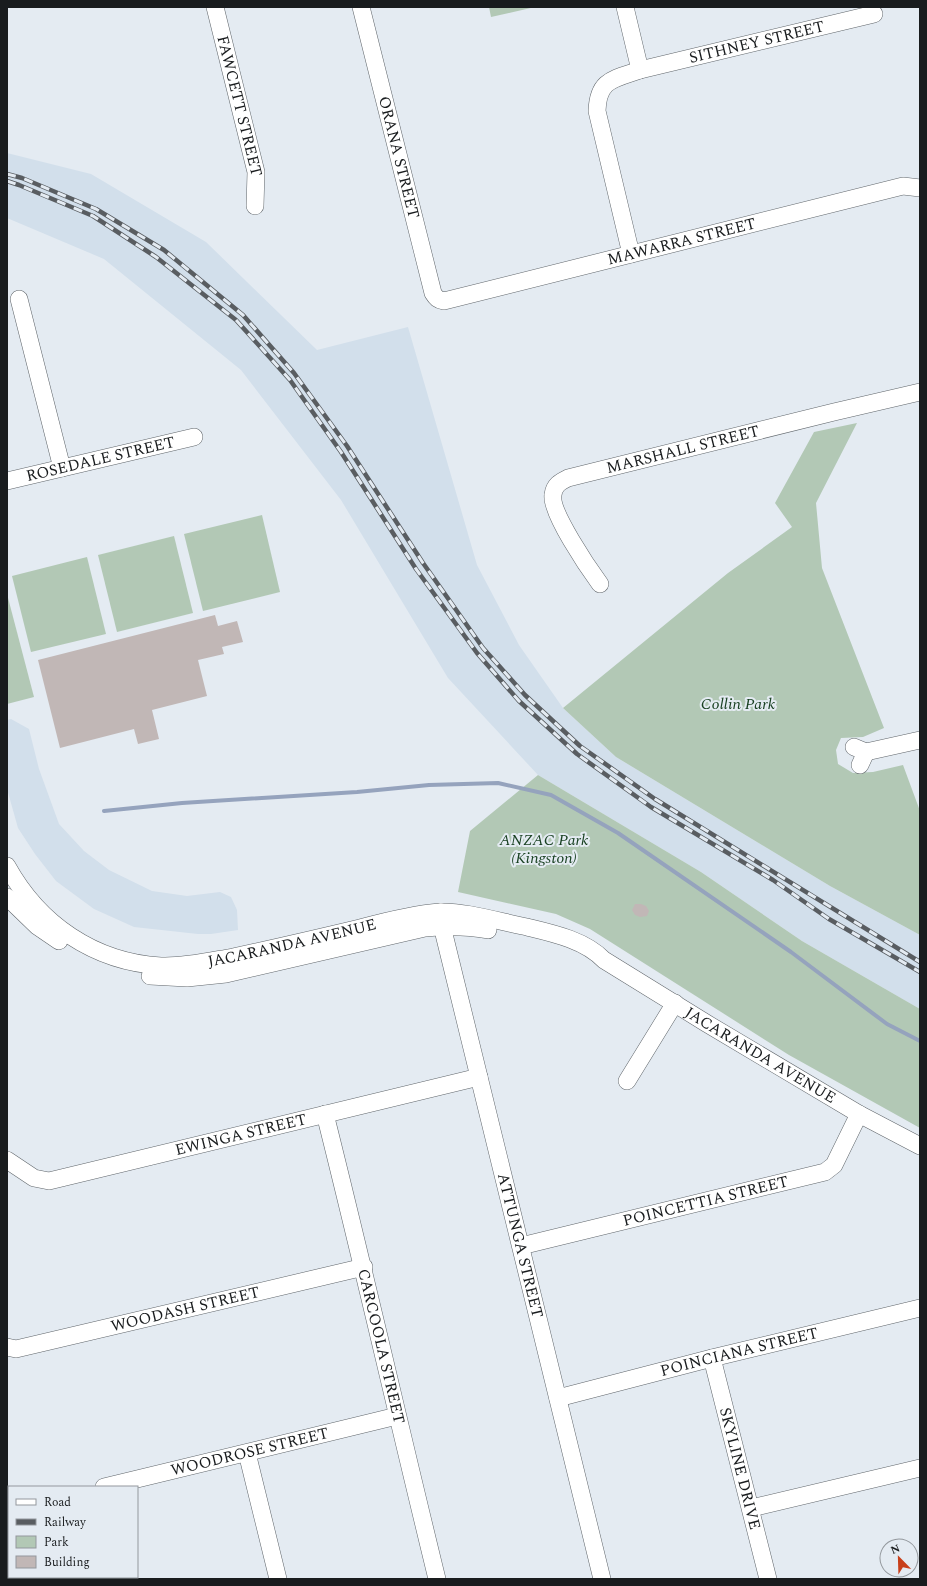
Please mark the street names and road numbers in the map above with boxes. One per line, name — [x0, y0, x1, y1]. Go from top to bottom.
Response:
street label: SITHNEY STREET — [687, 14, 827, 70]
street label: FAWCETT STREET — [211, 33, 269, 179]
street label: ORANA STREET — [372, 94, 426, 221]
street label: MAWARRA STREET — [605, 211, 759, 272]
street label: MARSHALL STREET — [604, 419, 762, 480]
street label: ROSEDALE STREET — [24, 430, 178, 488]
street label: JACARANDA AVENUE — [206, 912, 379, 973]
street label: JACARANDA AVENUE — [680, 1001, 841, 1110]
street label: EWINGA STREET — [172, 1107, 309, 1162]
street label: POINCETTIA STREET — [620, 1169, 791, 1233]
street label: ATTUNGA STREET — [491, 1171, 550, 1321]
street label: CARCOOLA STREET — [351, 1266, 411, 1427]
street label: WOODASH STREET — [108, 1280, 262, 1338]
street label: POINCIANA STREET — [658, 1321, 821, 1383]
street label: SKYLINE DRIVE — [713, 1405, 767, 1532]
street label: WOODROSE STREET — [168, 1421, 331, 1482]

